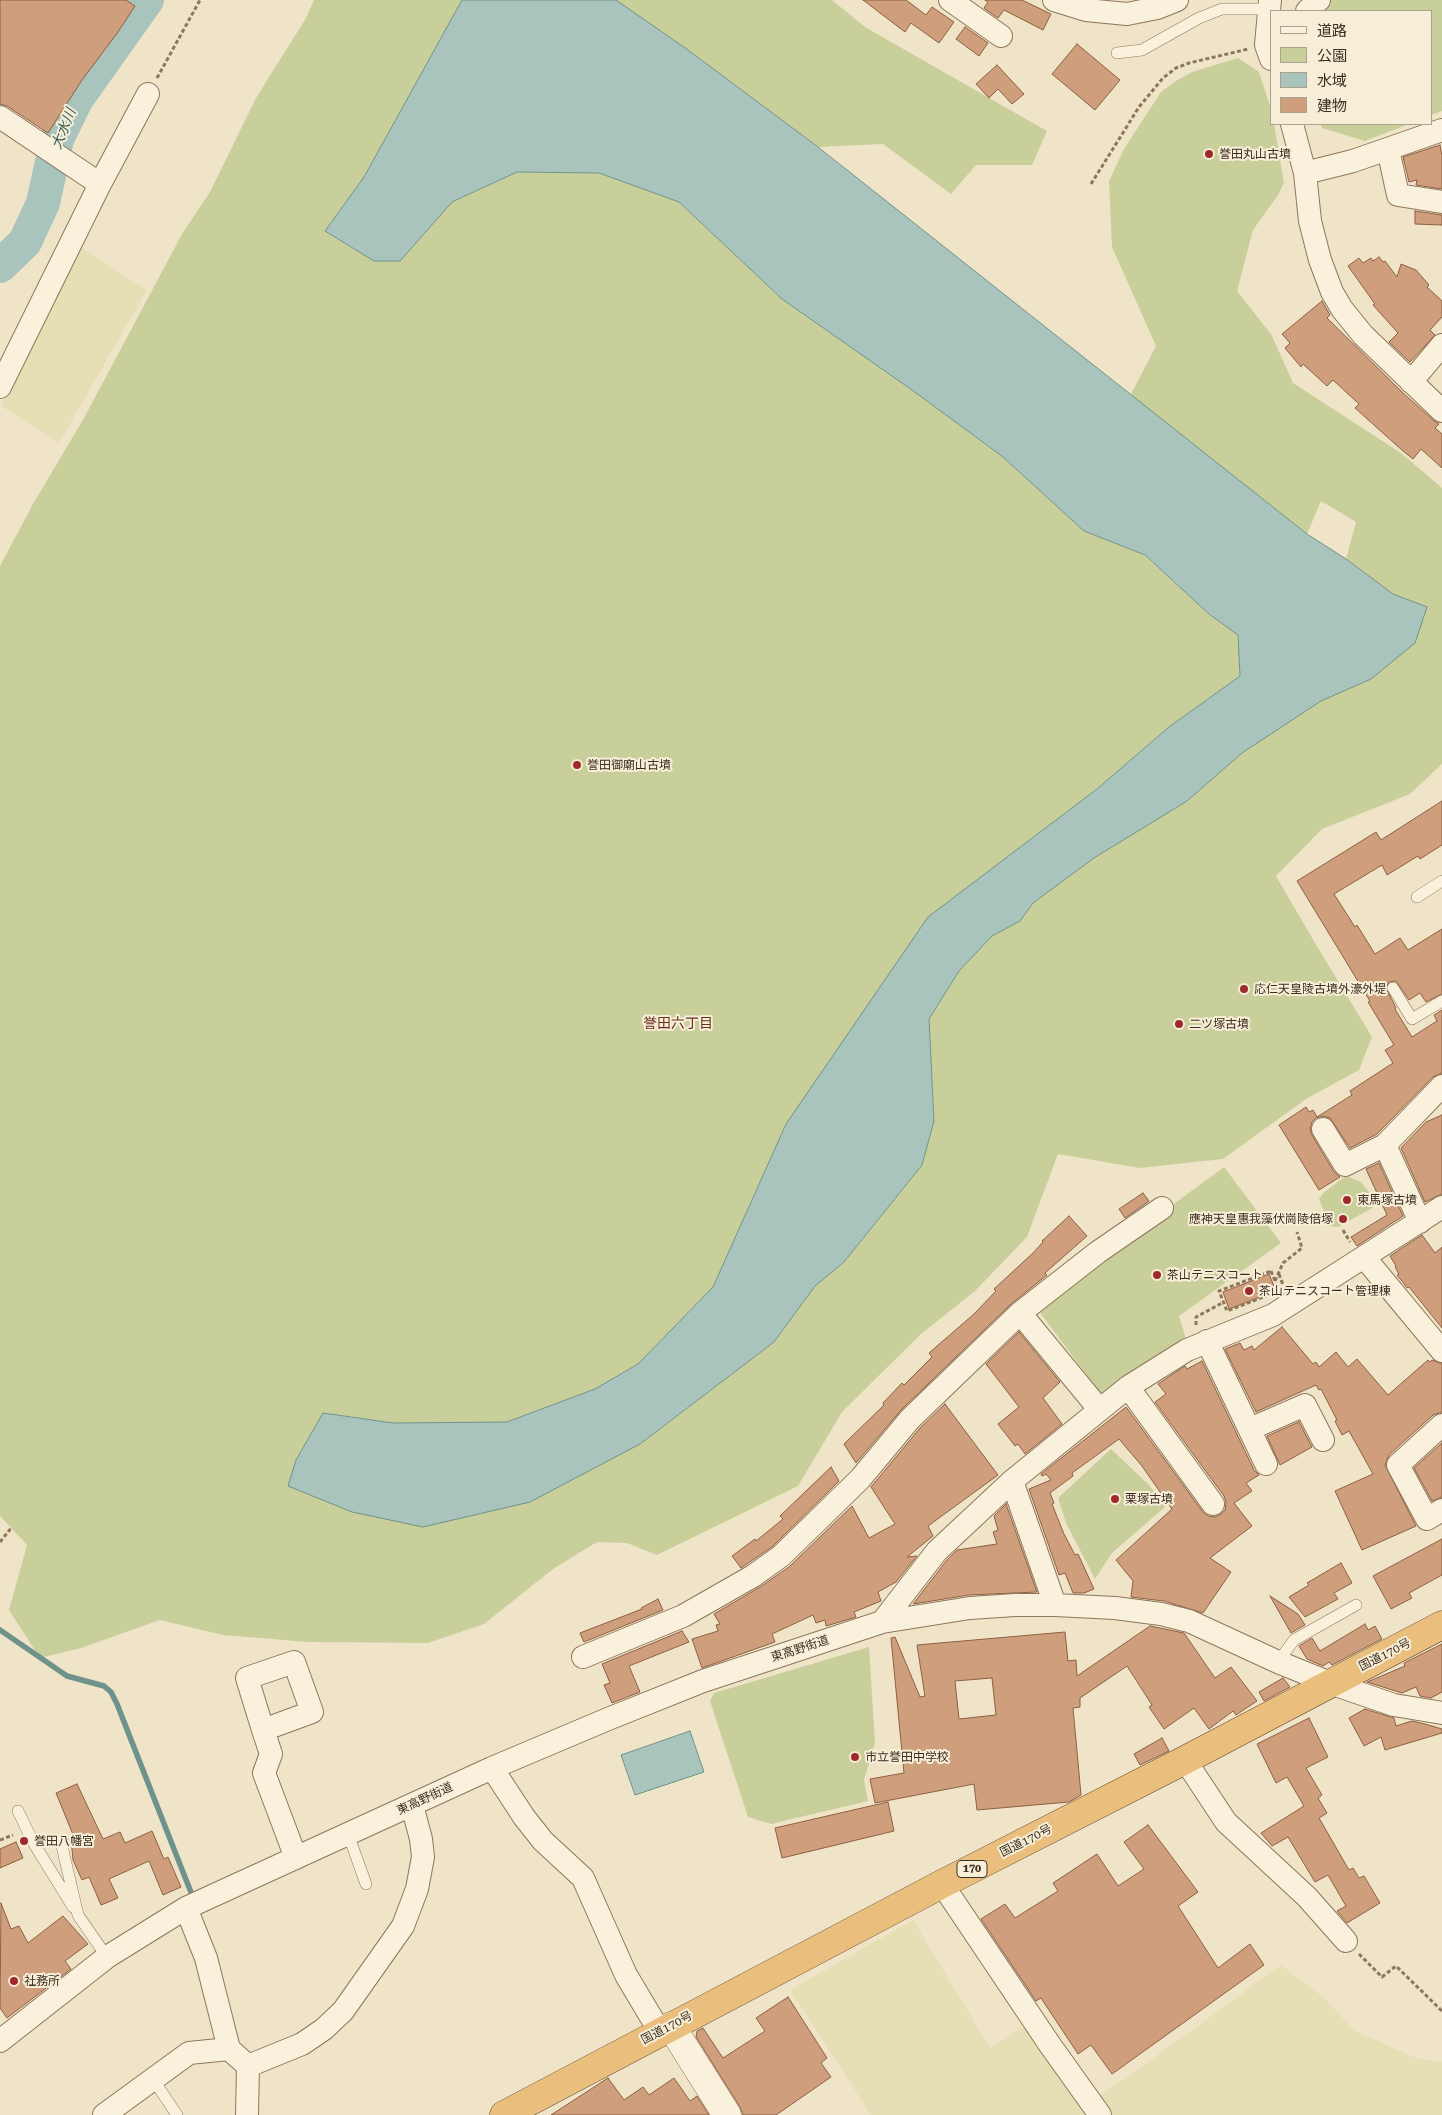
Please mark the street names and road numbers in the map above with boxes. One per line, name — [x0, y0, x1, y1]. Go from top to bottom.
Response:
street label: 東高野街道 — [769, 1633, 831, 1665]
street label: 国道170号 — [1357, 1636, 1413, 1674]
street label: 東高野街道 — [395, 1780, 455, 1818]
street label: 国道170号 — [998, 1822, 1054, 1860]
road number: 170 — [957, 1860, 987, 1878]
street label: 国道170号 — [639, 2008, 695, 2048]

